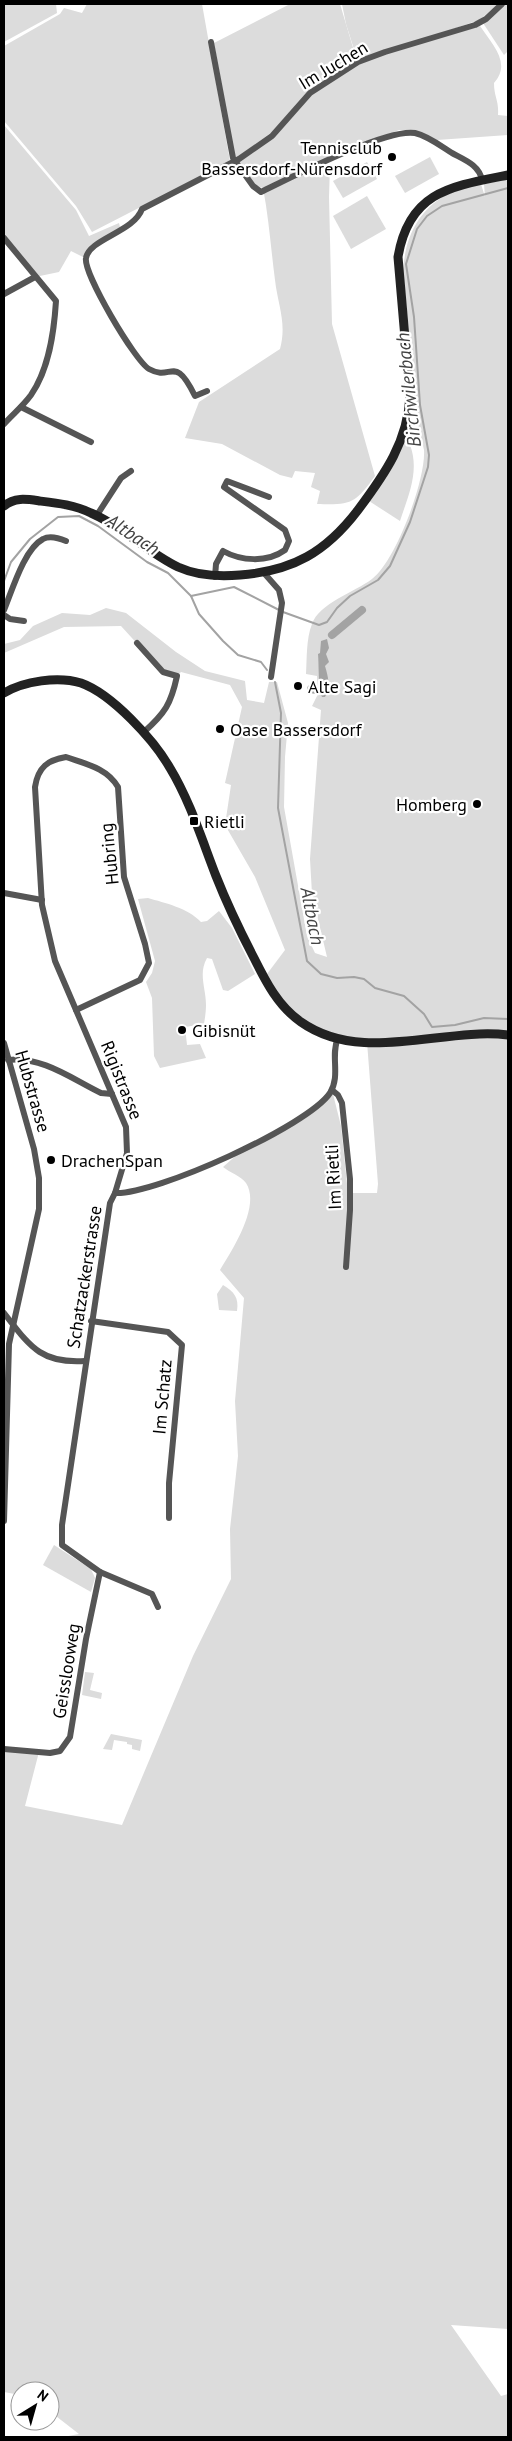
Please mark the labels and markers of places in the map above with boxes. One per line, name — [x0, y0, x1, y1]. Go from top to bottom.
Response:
place label: Tennisclub Bassersdorf-Nürensdorf — [201, 136, 383, 180]
marker: Tennisclub Bassersdorf-Nürensdorf — [386, 151, 398, 163]
place label: Alte Sagi — [308, 675, 377, 698]
marker: Alte Sagi — [292, 680, 304, 692]
place label: Oase Bassersdorf — [230, 718, 363, 741]
marker: Oase Bassersdorf — [214, 723, 226, 735]
place label: Homberg — [396, 793, 467, 816]
marker: Homberg — [471, 798, 483, 810]
place label: Rietli — [204, 810, 245, 833]
marker: Rietli — [188, 815, 200, 827]
place label: Gibisnüt — [192, 1019, 256, 1042]
marker: Gibisnüt — [176, 1024, 188, 1036]
place label: DrachenSpan — [61, 1149, 163, 1172]
marker: DrachenSpan — [45, 1154, 57, 1166]

